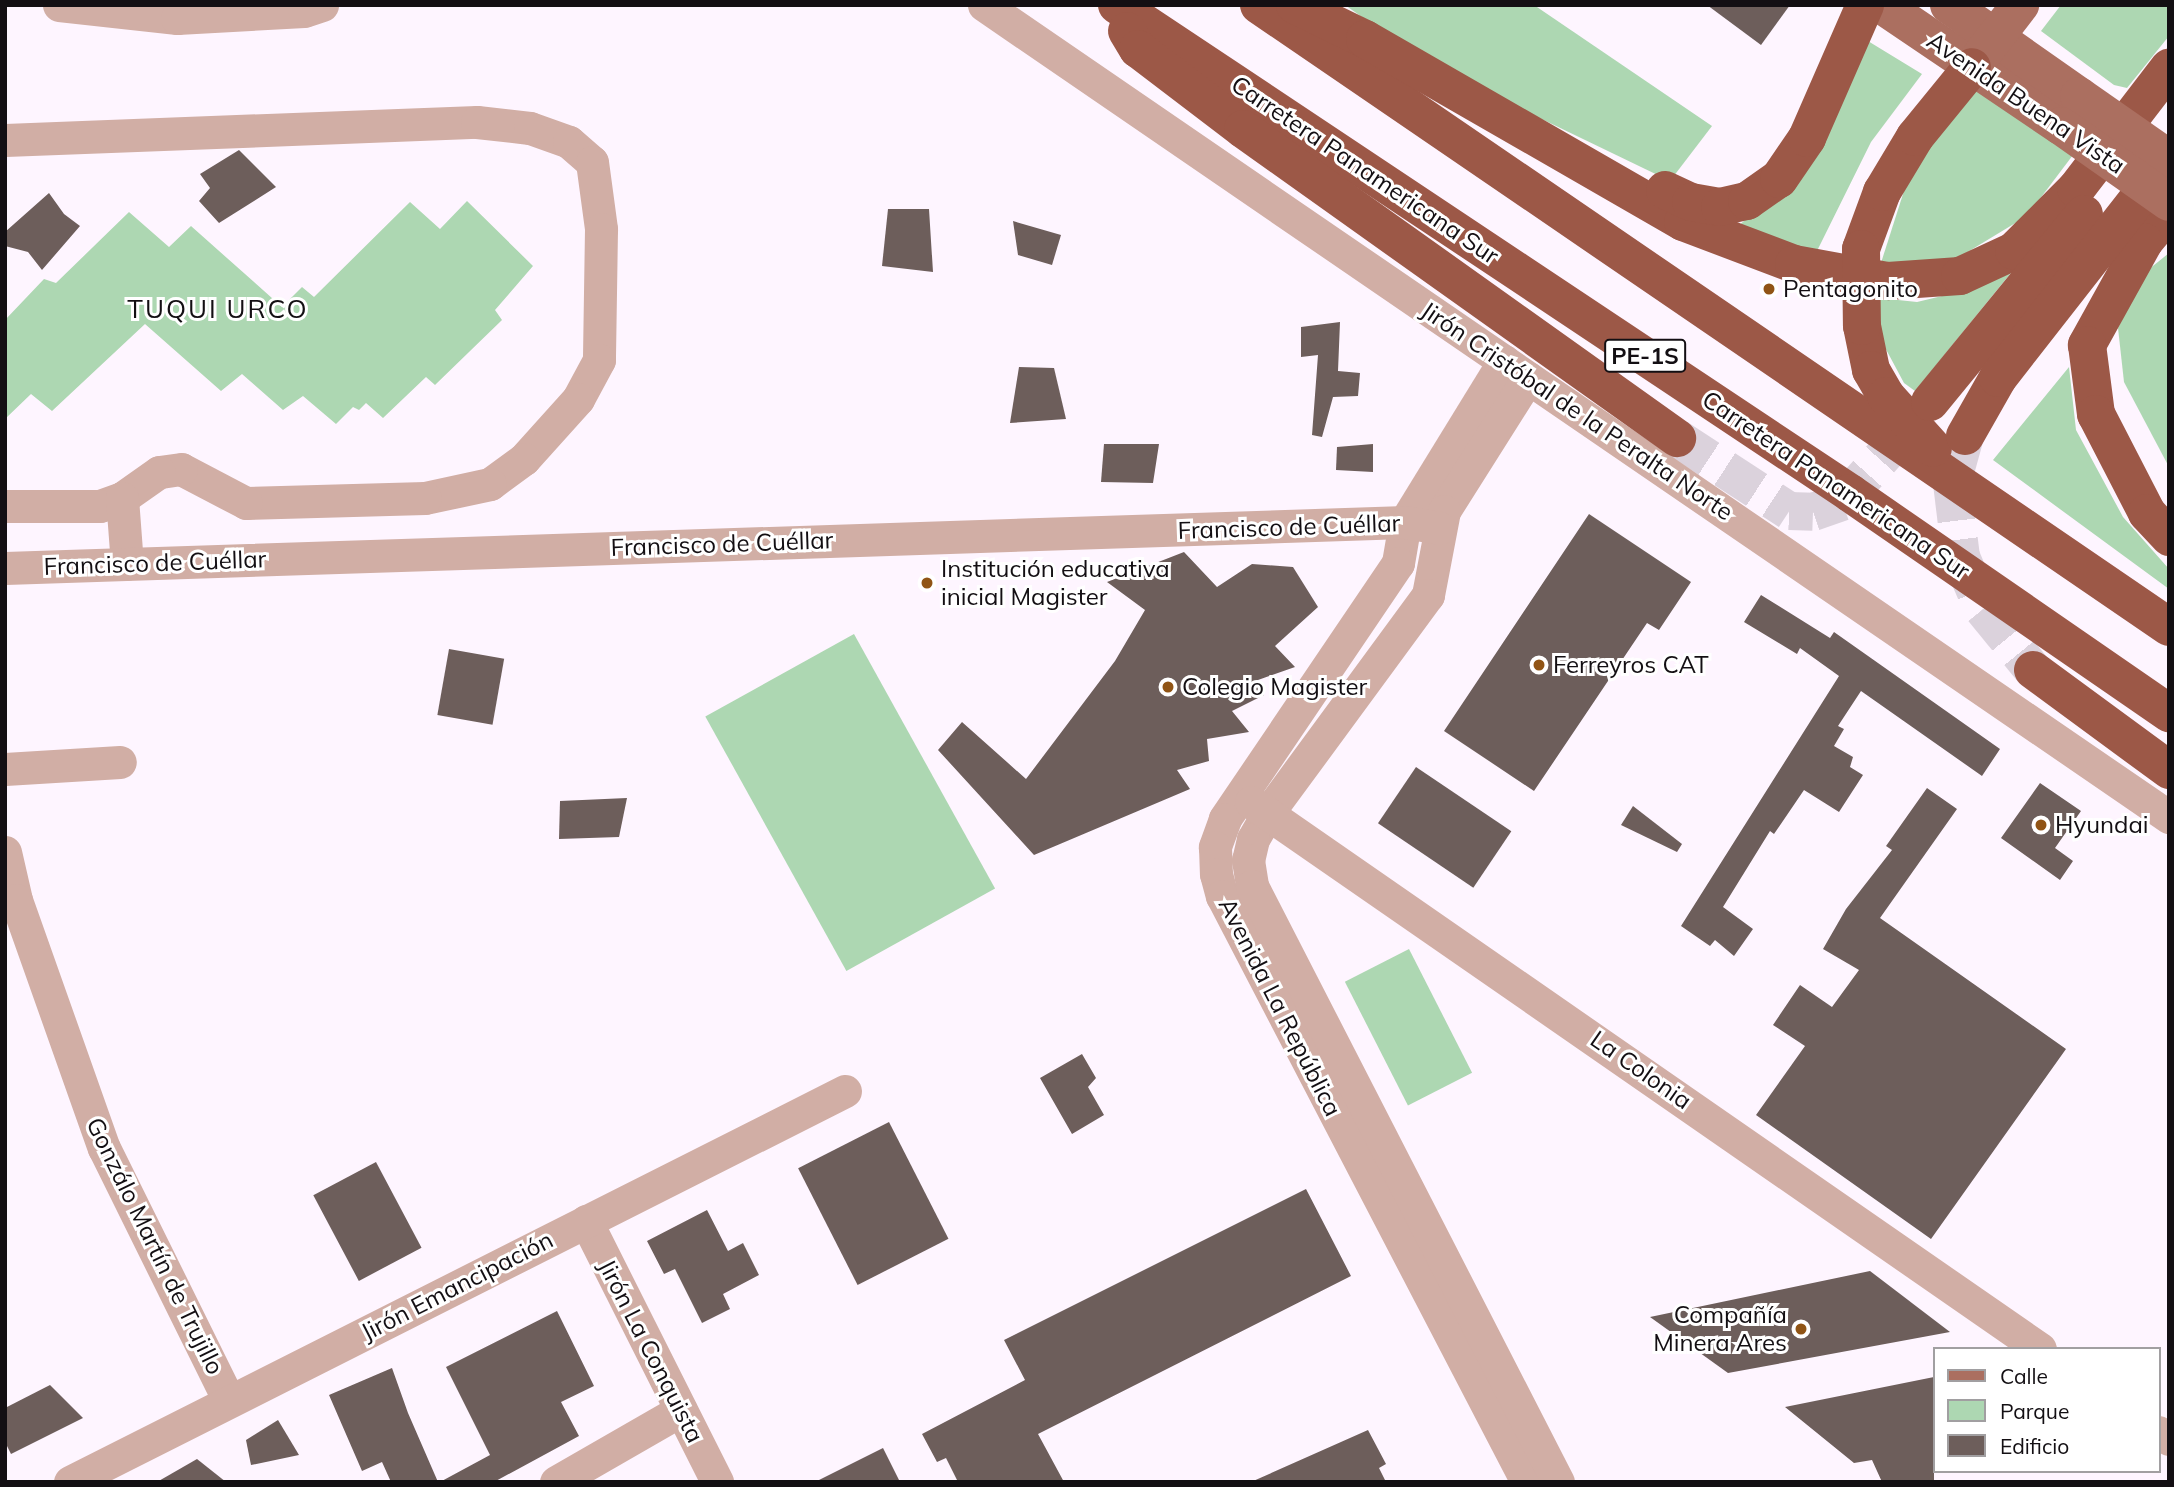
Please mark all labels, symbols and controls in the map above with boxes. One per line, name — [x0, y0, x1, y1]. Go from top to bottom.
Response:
street label: Avenida Buena Vista — [1922, 26, 2130, 180]
street label: Carretera Panamericana Sur — [1226, 70, 1504, 270]
place label: Pentagonito — [1783, 275, 1918, 303]
marker: Pentagonito — [1761, 281, 1777, 297]
district label: TUQUI URCO — [129, 293, 307, 325]
street label: Jirón Cristóbal de la Peralta Norte — [1416, 296, 1738, 526]
road number: PE-1S — [1603, 336, 1687, 376]
street label: Carretera Panamericana Sur — [1697, 385, 1975, 585]
street label: Francisco de Cuéllar — [1177, 509, 1401, 545]
street label: Francisco de Cuéllar — [610, 526, 834, 562]
street label: Francisco de Cuéllar — [43, 545, 267, 581]
place label: Institución educativa inicial Magister — [941, 555, 1170, 611]
marker: Institución educativa inicial Magister — [919, 575, 935, 591]
place label: Ferreyros CAT — [1553, 651, 1709, 679]
marker: Ferreyros CAT — [1531, 657, 1547, 673]
place label: Colegio Magister — [1182, 673, 1367, 701]
marker: Colegio Magister — [1160, 679, 1176, 695]
place label: Hyundai — [2055, 811, 2149, 839]
marker: Hyundai — [2033, 817, 2049, 833]
street label: Avenida La República — [1212, 893, 1348, 1121]
street label: La Colonia — [1585, 1025, 1697, 1115]
street label: Gonzálo Martín de Trujillo — [80, 1113, 230, 1379]
street label: Jirón Emancipación — [356, 1225, 558, 1347]
street label: Jirón La Conquista — [592, 1255, 710, 1447]
place label: Compañía Minera Ares — [1653, 1301, 1787, 1357]
marker: Compañía Minera Ares — [1793, 1321, 1809, 1337]
legend — [1932, 1347, 2160, 1473]
text: Calle — [2000, 1363, 2048, 1389]
text: Parque — [2000, 1398, 2069, 1424]
text: Edificio — [2000, 1433, 2069, 1459]

